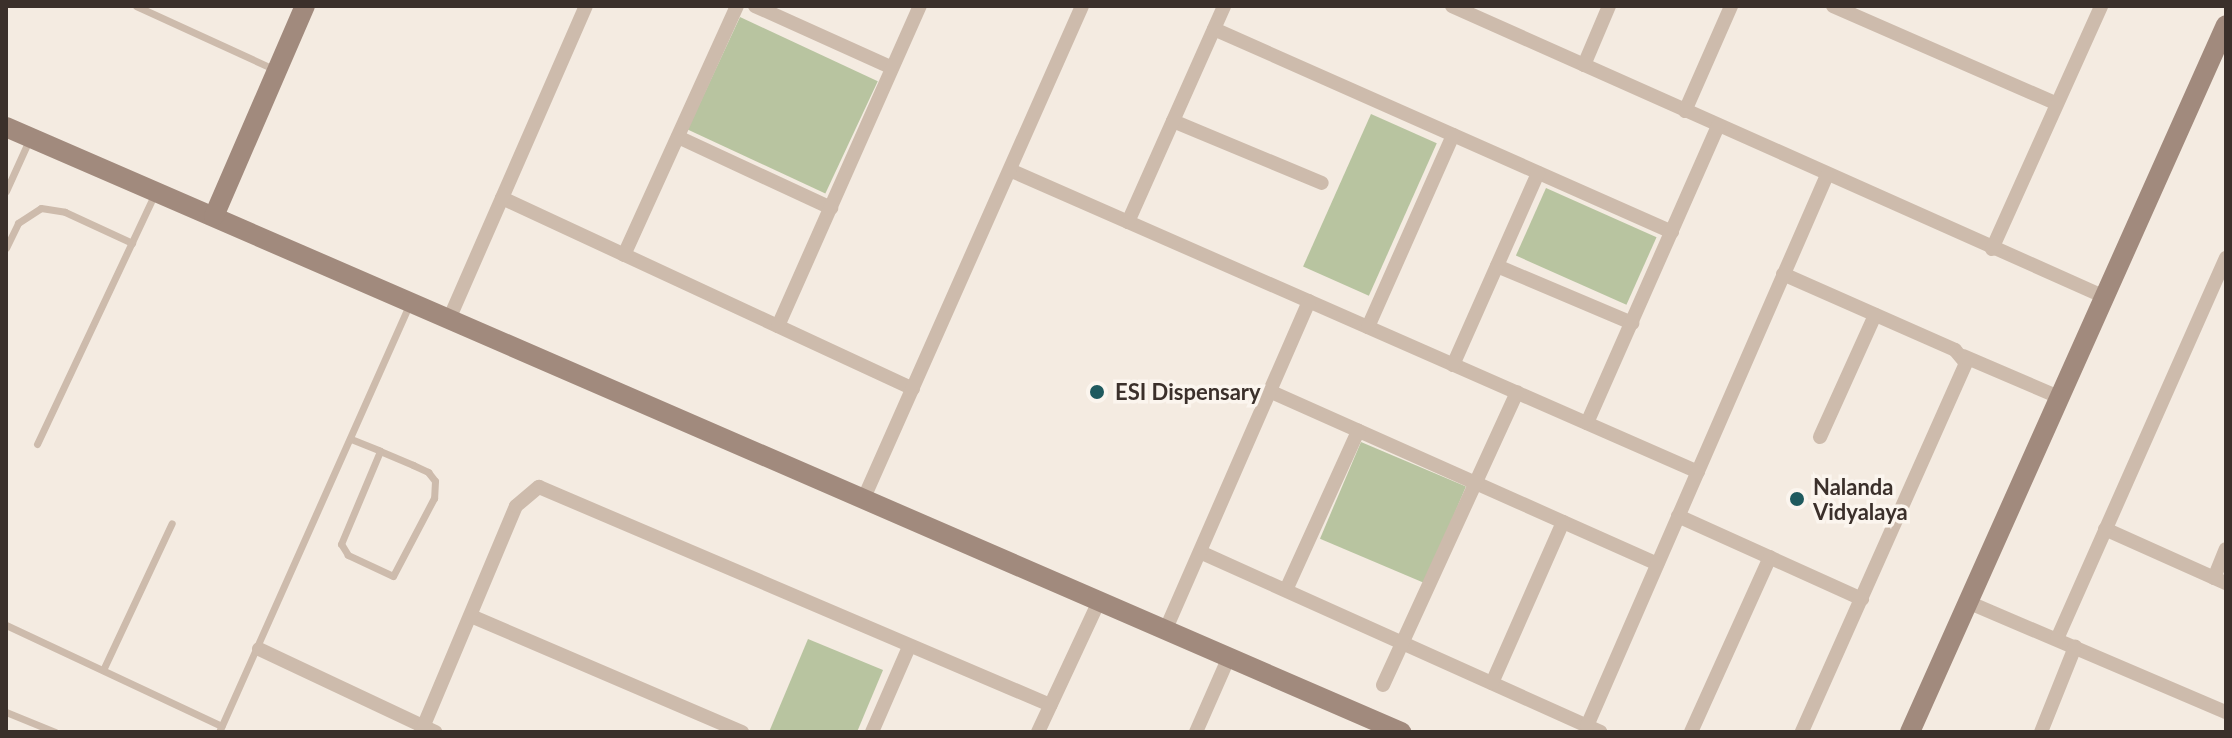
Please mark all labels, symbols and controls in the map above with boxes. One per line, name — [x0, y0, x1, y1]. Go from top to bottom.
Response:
place label: ESI Dispensary — [1115, 379, 1261, 405]
marker: ESI Dispensary — [1086, 381, 1108, 403]
place label: Nalanda Vidyalaya — [1813, 473, 1908, 524]
marker: Nalanda Vidyalaya — [1788, 490, 1806, 508]

